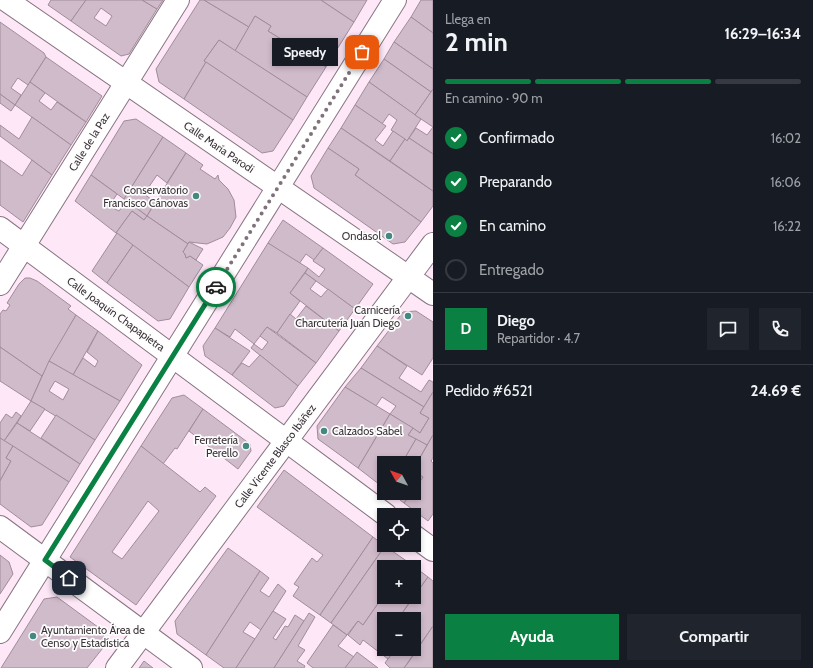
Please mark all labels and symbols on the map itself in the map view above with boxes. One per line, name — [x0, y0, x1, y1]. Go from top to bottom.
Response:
pin — [345, 35, 379, 69]
callout: Speedy — [272, 38, 338, 66]
street label: Calle de la Paz — [65, 110, 113, 174]
street label: Calle María Parodi — [181, 118, 257, 176]
place label: Conservatorio Francisco Cánovas — [103, 183, 188, 210]
marker: Conservatorio Francisco Cánovas — [191, 191, 201, 201]
place label: Ondasol — [342, 229, 381, 243]
marker: Ondasol — [384, 231, 394, 241]
courier — [196, 267, 236, 307]
street label: Calle Joaquín Chapapietra — [64, 274, 168, 355]
place label: Carnicería Charcutería Juan Diego — [295, 303, 401, 330]
marker: Carnicería Charcutería Juan Diego — [403, 311, 413, 321]
street label: Calle Vicente Blasco Ibáñez — [231, 401, 319, 511]
place label: Calzados Sabel — [332, 424, 403, 438]
marker: Calzados Sabel — [319, 426, 329, 436]
place label: Ferretería Perello — [194, 433, 239, 460]
marker: Ferretería Perello — [241, 441, 251, 451]
north arrow — [377, 456, 421, 500]
pin — [52, 561, 86, 595]
place label: Ayuntamiento Área de Censo y Estadística — [41, 623, 145, 650]
marker: Ayuntamiento Área de Censo y Estadística — [28, 631, 38, 641]

